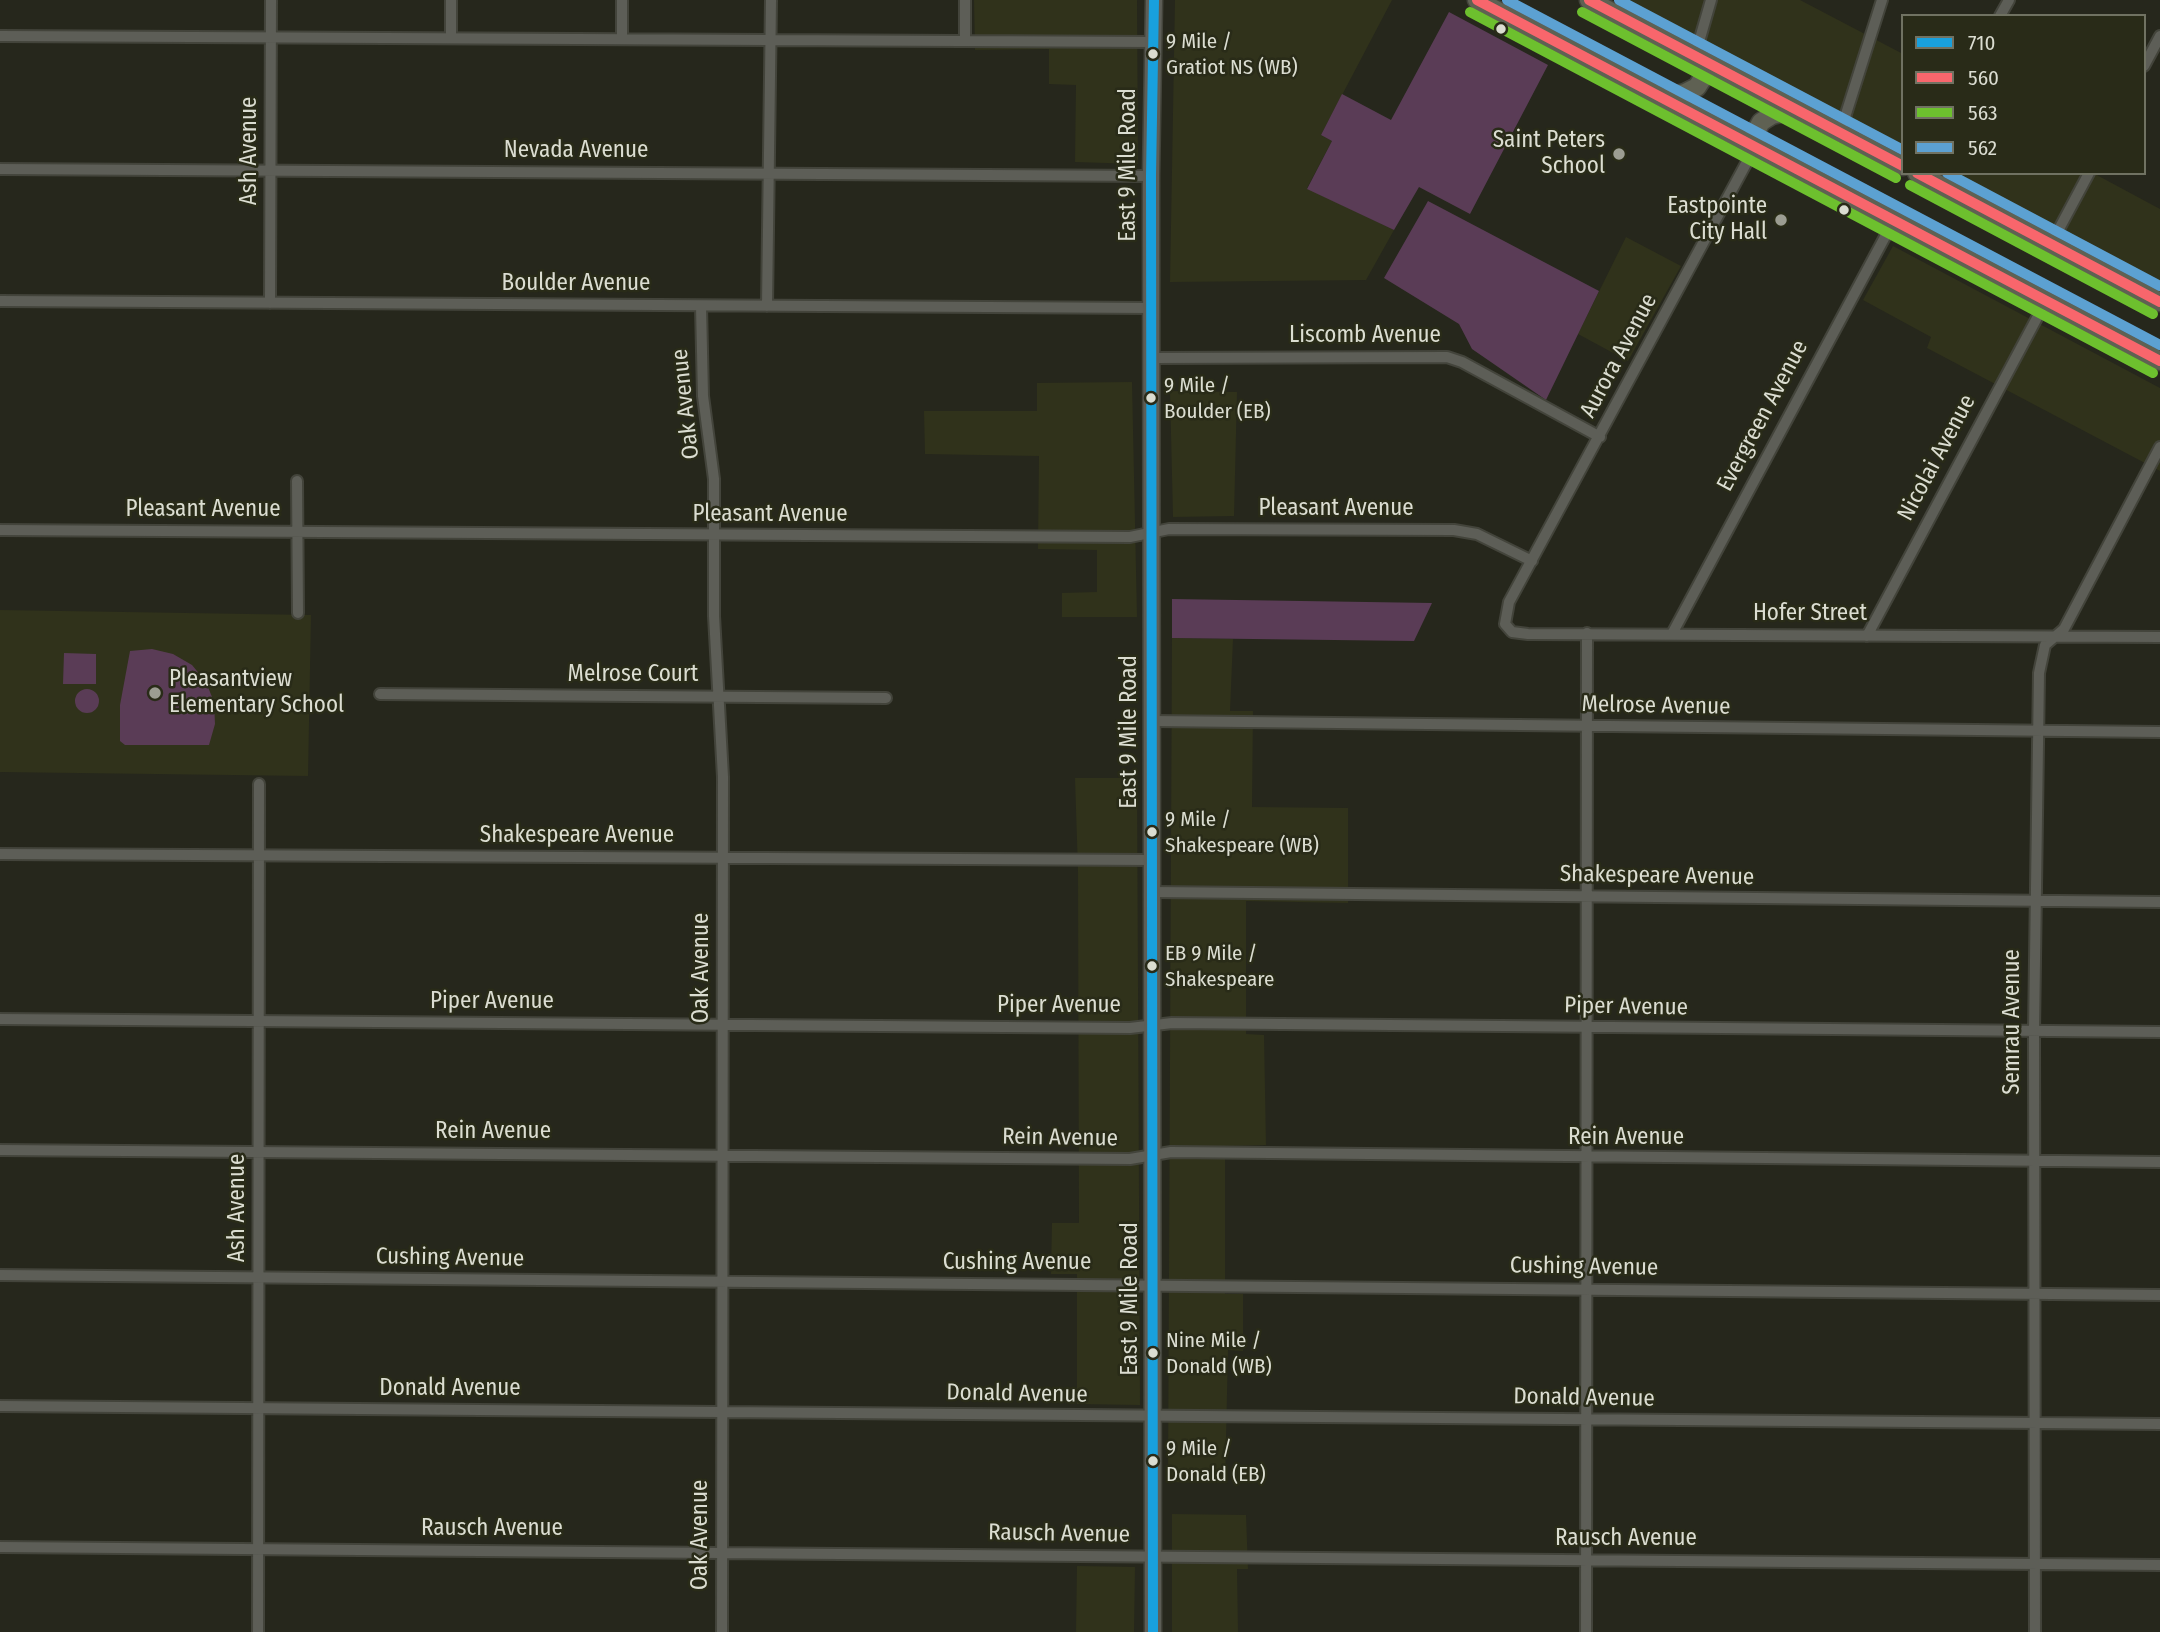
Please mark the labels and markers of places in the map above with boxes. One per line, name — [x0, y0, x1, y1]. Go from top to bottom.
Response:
unlabelled marker — [1494, 22, 1508, 36]
place label: 9 Mile / Gratiot NS (WB) — [1166, 29, 1298, 79]
marker: 9 Mile / Gratiot NS (WB) — [1146, 47, 1160, 61]
place label: Saint Peters School — [1493, 127, 1605, 181]
marker: Saint Peters School — [1611, 146, 1627, 162]
place label: Eastpointe City Hall — [1667, 193, 1767, 247]
unlabelled marker — [1837, 203, 1851, 217]
marker: Eastpointe City Hall — [1773, 212, 1789, 228]
place label: 9 Mile / Boulder (EB) — [1164, 373, 1271, 423]
marker: 9 Mile / Boulder (EB) — [1144, 391, 1158, 405]
place label: Pleasantview Elementary School — [169, 666, 344, 720]
marker: Pleasantview Elementary School — [147, 685, 163, 701]
place label: 9 Mile / Shakespeare (WB) — [1165, 807, 1319, 857]
marker: 9 Mile / Shakespeare (WB) — [1145, 825, 1159, 839]
place label: EB 9 Mile / Shakespeare — [1165, 941, 1274, 991]
marker: EB 9 Mile / Shakespeare — [1145, 959, 1159, 973]
place label: Nine Mile / Donald (WB) — [1166, 1328, 1272, 1378]
marker: Nine Mile / Donald (WB) — [1146, 1346, 1160, 1360]
place label: 9 Mile / Donald (EB) — [1166, 1436, 1266, 1486]
marker: 9 Mile / Donald (EB) — [1146, 1454, 1160, 1468]

